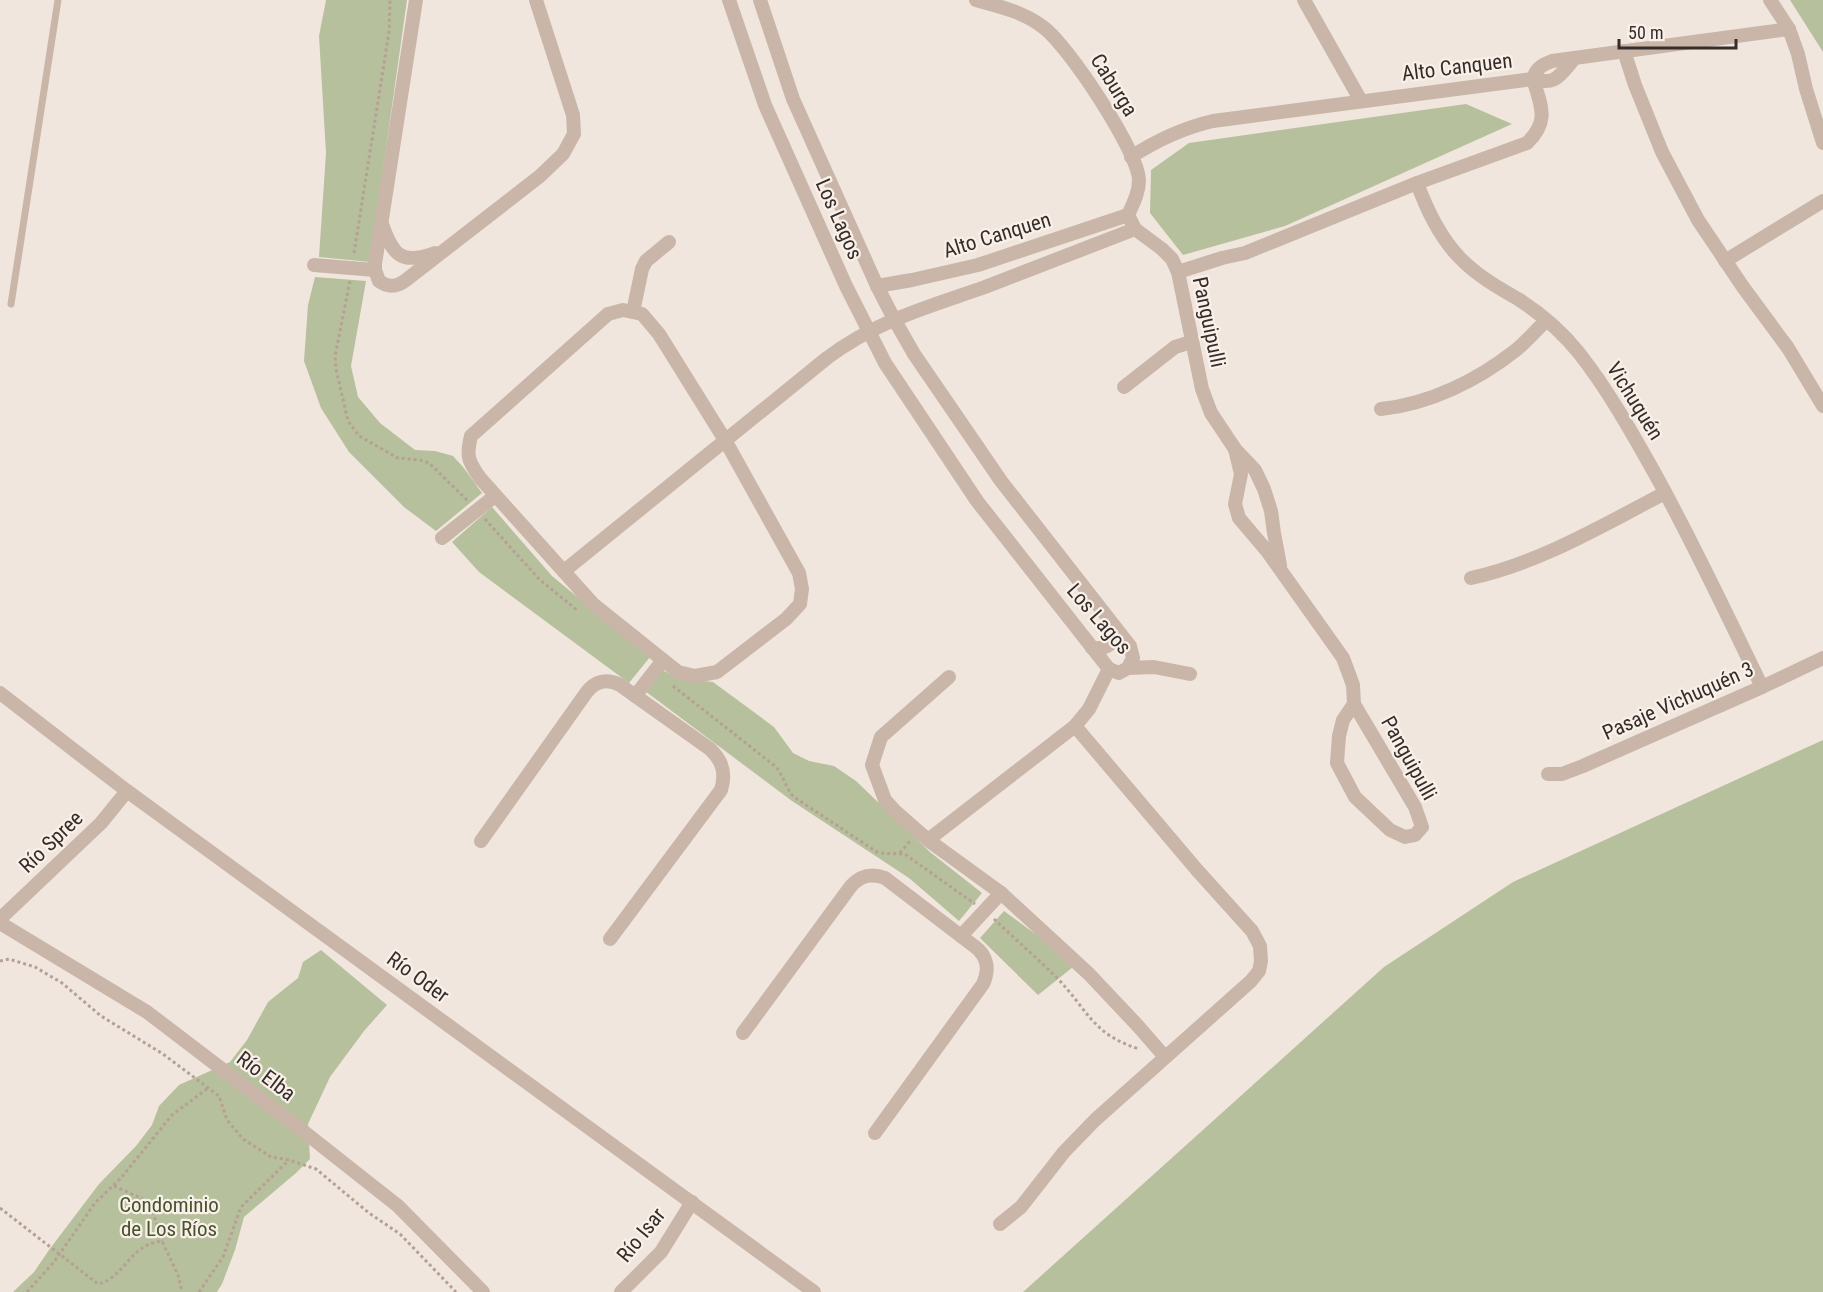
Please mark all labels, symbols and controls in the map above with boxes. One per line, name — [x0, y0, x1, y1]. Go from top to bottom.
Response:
scale bar — [1619, 12, 1736, 50]
text: 50 m — [1628, 22, 1663, 43]
street label: Alto Canquen — [1400, 48, 1514, 86]
street label: Caburga — [1086, 49, 1142, 121]
street label: Los Lagos — [811, 175, 867, 263]
street label: Alto Canquen — [940, 207, 1054, 263]
street label: Panguipulli — [1188, 274, 1230, 370]
street label: Vichuquén — [1602, 358, 1668, 444]
street label: Los Lagos — [1062, 579, 1136, 659]
street label: Pasaje Vichuquén 3 — [1599, 657, 1757, 745]
street label: Panguipulli — [1376, 712, 1442, 804]
street label: Río Spree — [14, 806, 88, 878]
street label: Río Oder — [382, 947, 454, 1007]
street label: Río Elba — [232, 1046, 300, 1106]
park label: Condominio de Los Ríos — [119, 1193, 219, 1241]
street label: Río Isar — [612, 1203, 670, 1267]

